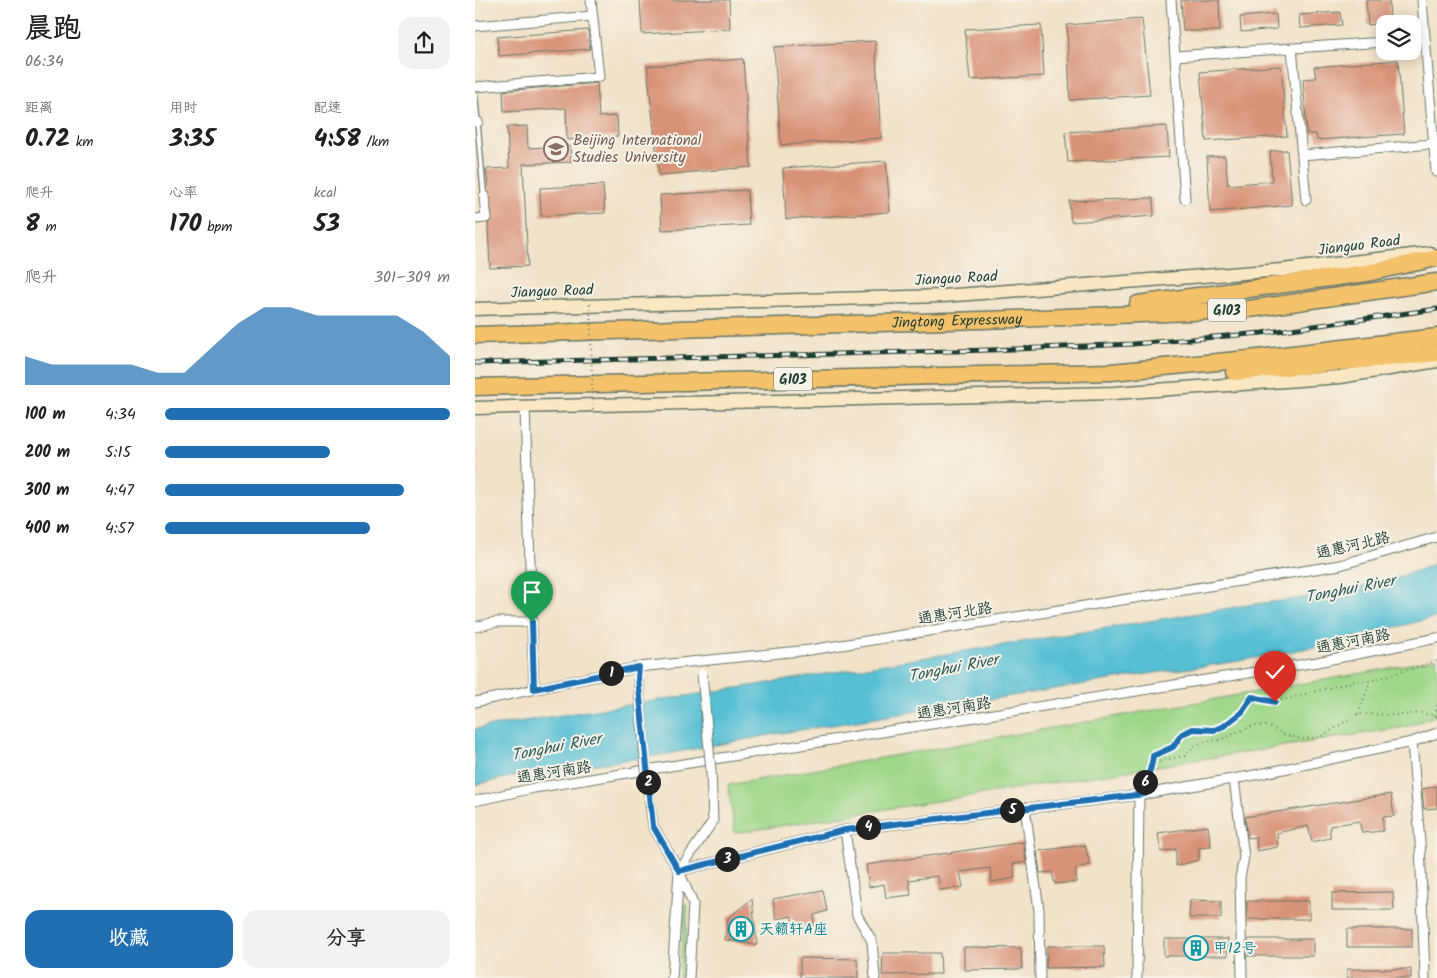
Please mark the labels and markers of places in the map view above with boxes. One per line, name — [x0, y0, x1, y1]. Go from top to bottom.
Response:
place label: Beijing International Studies University — [573, 129, 702, 170]
school or university icon: Beijing International Studies University — [543, 136, 569, 162]
pin — [511, 571, 553, 622]
pin — [1254, 651, 1296, 702]
pin: 1 — [599, 660, 623, 686]
pin: 2 — [635, 770, 661, 794]
pin: 6 — [1133, 770, 1157, 794]
pin: 5 — [999, 798, 1025, 822]
pin: 4 — [855, 814, 881, 840]
pin: 3 — [715, 846, 739, 872]
building icon: 天籁轩A座 — [728, 916, 754, 942]
place label: 天籁轩A座 — [759, 918, 828, 942]
building icon: 甲12号 — [1183, 935, 1209, 961]
place label: 甲12号 — [1213, 937, 1256, 961]

